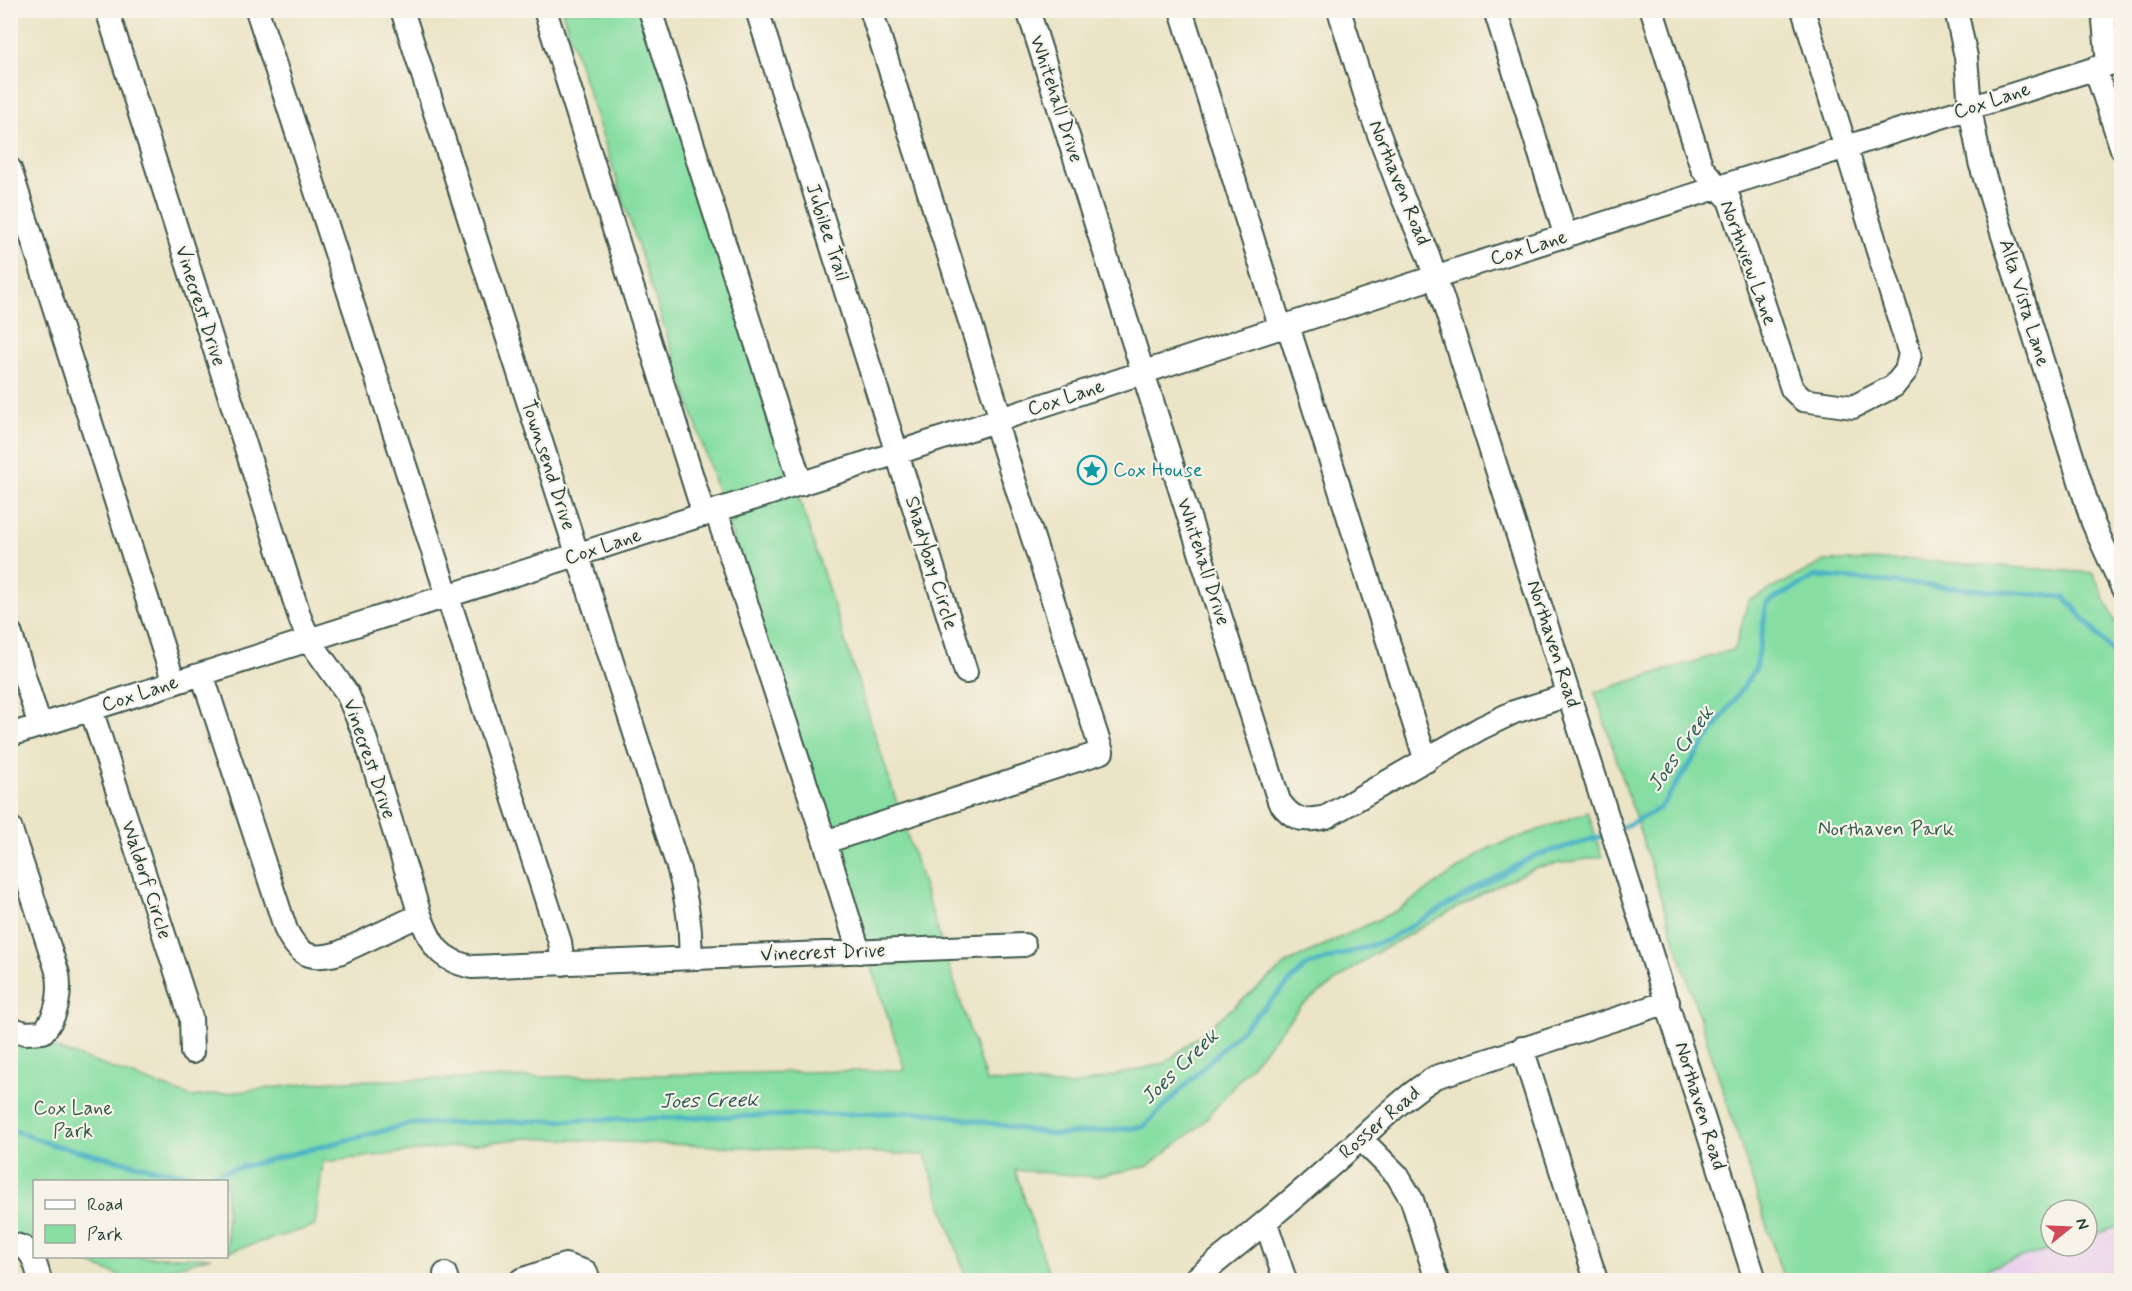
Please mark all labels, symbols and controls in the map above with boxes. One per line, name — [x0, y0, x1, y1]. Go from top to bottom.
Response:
street label: Whitehall Drive — [1023, 32, 1089, 166]
street label: Cox Lane — [1950, 76, 2034, 126]
street label: Northaven Road — [1362, 116, 1436, 250]
street label: Jubilee Trail — [799, 180, 855, 284]
street label: Northview Lane — [1713, 197, 1783, 329]
street label: Cox Lane — [1487, 223, 1571, 273]
street label: Alta Vista Lane — [1992, 236, 2056, 370]
street label: Vinecrest Drive — [168, 242, 232, 370]
street label: Cox Lane — [1024, 373, 1108, 423]
street label: Townsend Drive — [514, 396, 582, 534]
place icon: Cox House — [1076, 454, 1108, 486]
place label: Cox House — [1113, 457, 1203, 484]
street label: Shadybay Circle — [898, 493, 964, 633]
street label: Whitehall Drive — [1170, 495, 1236, 629]
street label: Cox Lane — [561, 522, 645, 572]
street label: Northaven Road — [1520, 577, 1586, 711]
street label: Cox Lane — [98, 669, 182, 719]
street label: Vinecrest Drive — [336, 695, 402, 823]
water label: Joes Creek — [1641, 700, 1721, 797]
park label: Northaven Park — [1818, 816, 1954, 843]
street label: Waldorf Circle — [114, 817, 178, 943]
street label: Vinecrest Drive — [760, 937, 886, 969]
water label: Joes Creek — [1135, 1022, 1226, 1111]
street label: Northaven Road — [1668, 1039, 1732, 1173]
street label: Rosser Road — [1334, 1080, 1426, 1166]
water label: Joes Creek — [660, 1086, 759, 1116]
park label: Cox Lane Park — [33, 1095, 113, 1145]
legend — [33, 1180, 228, 1258]
text: Road — [87, 1193, 123, 1217]
north arrow — [2039, 1198, 2099, 1258]
text: N — [2070, 1216, 2093, 1232]
text: Park — [87, 1223, 123, 1247]

